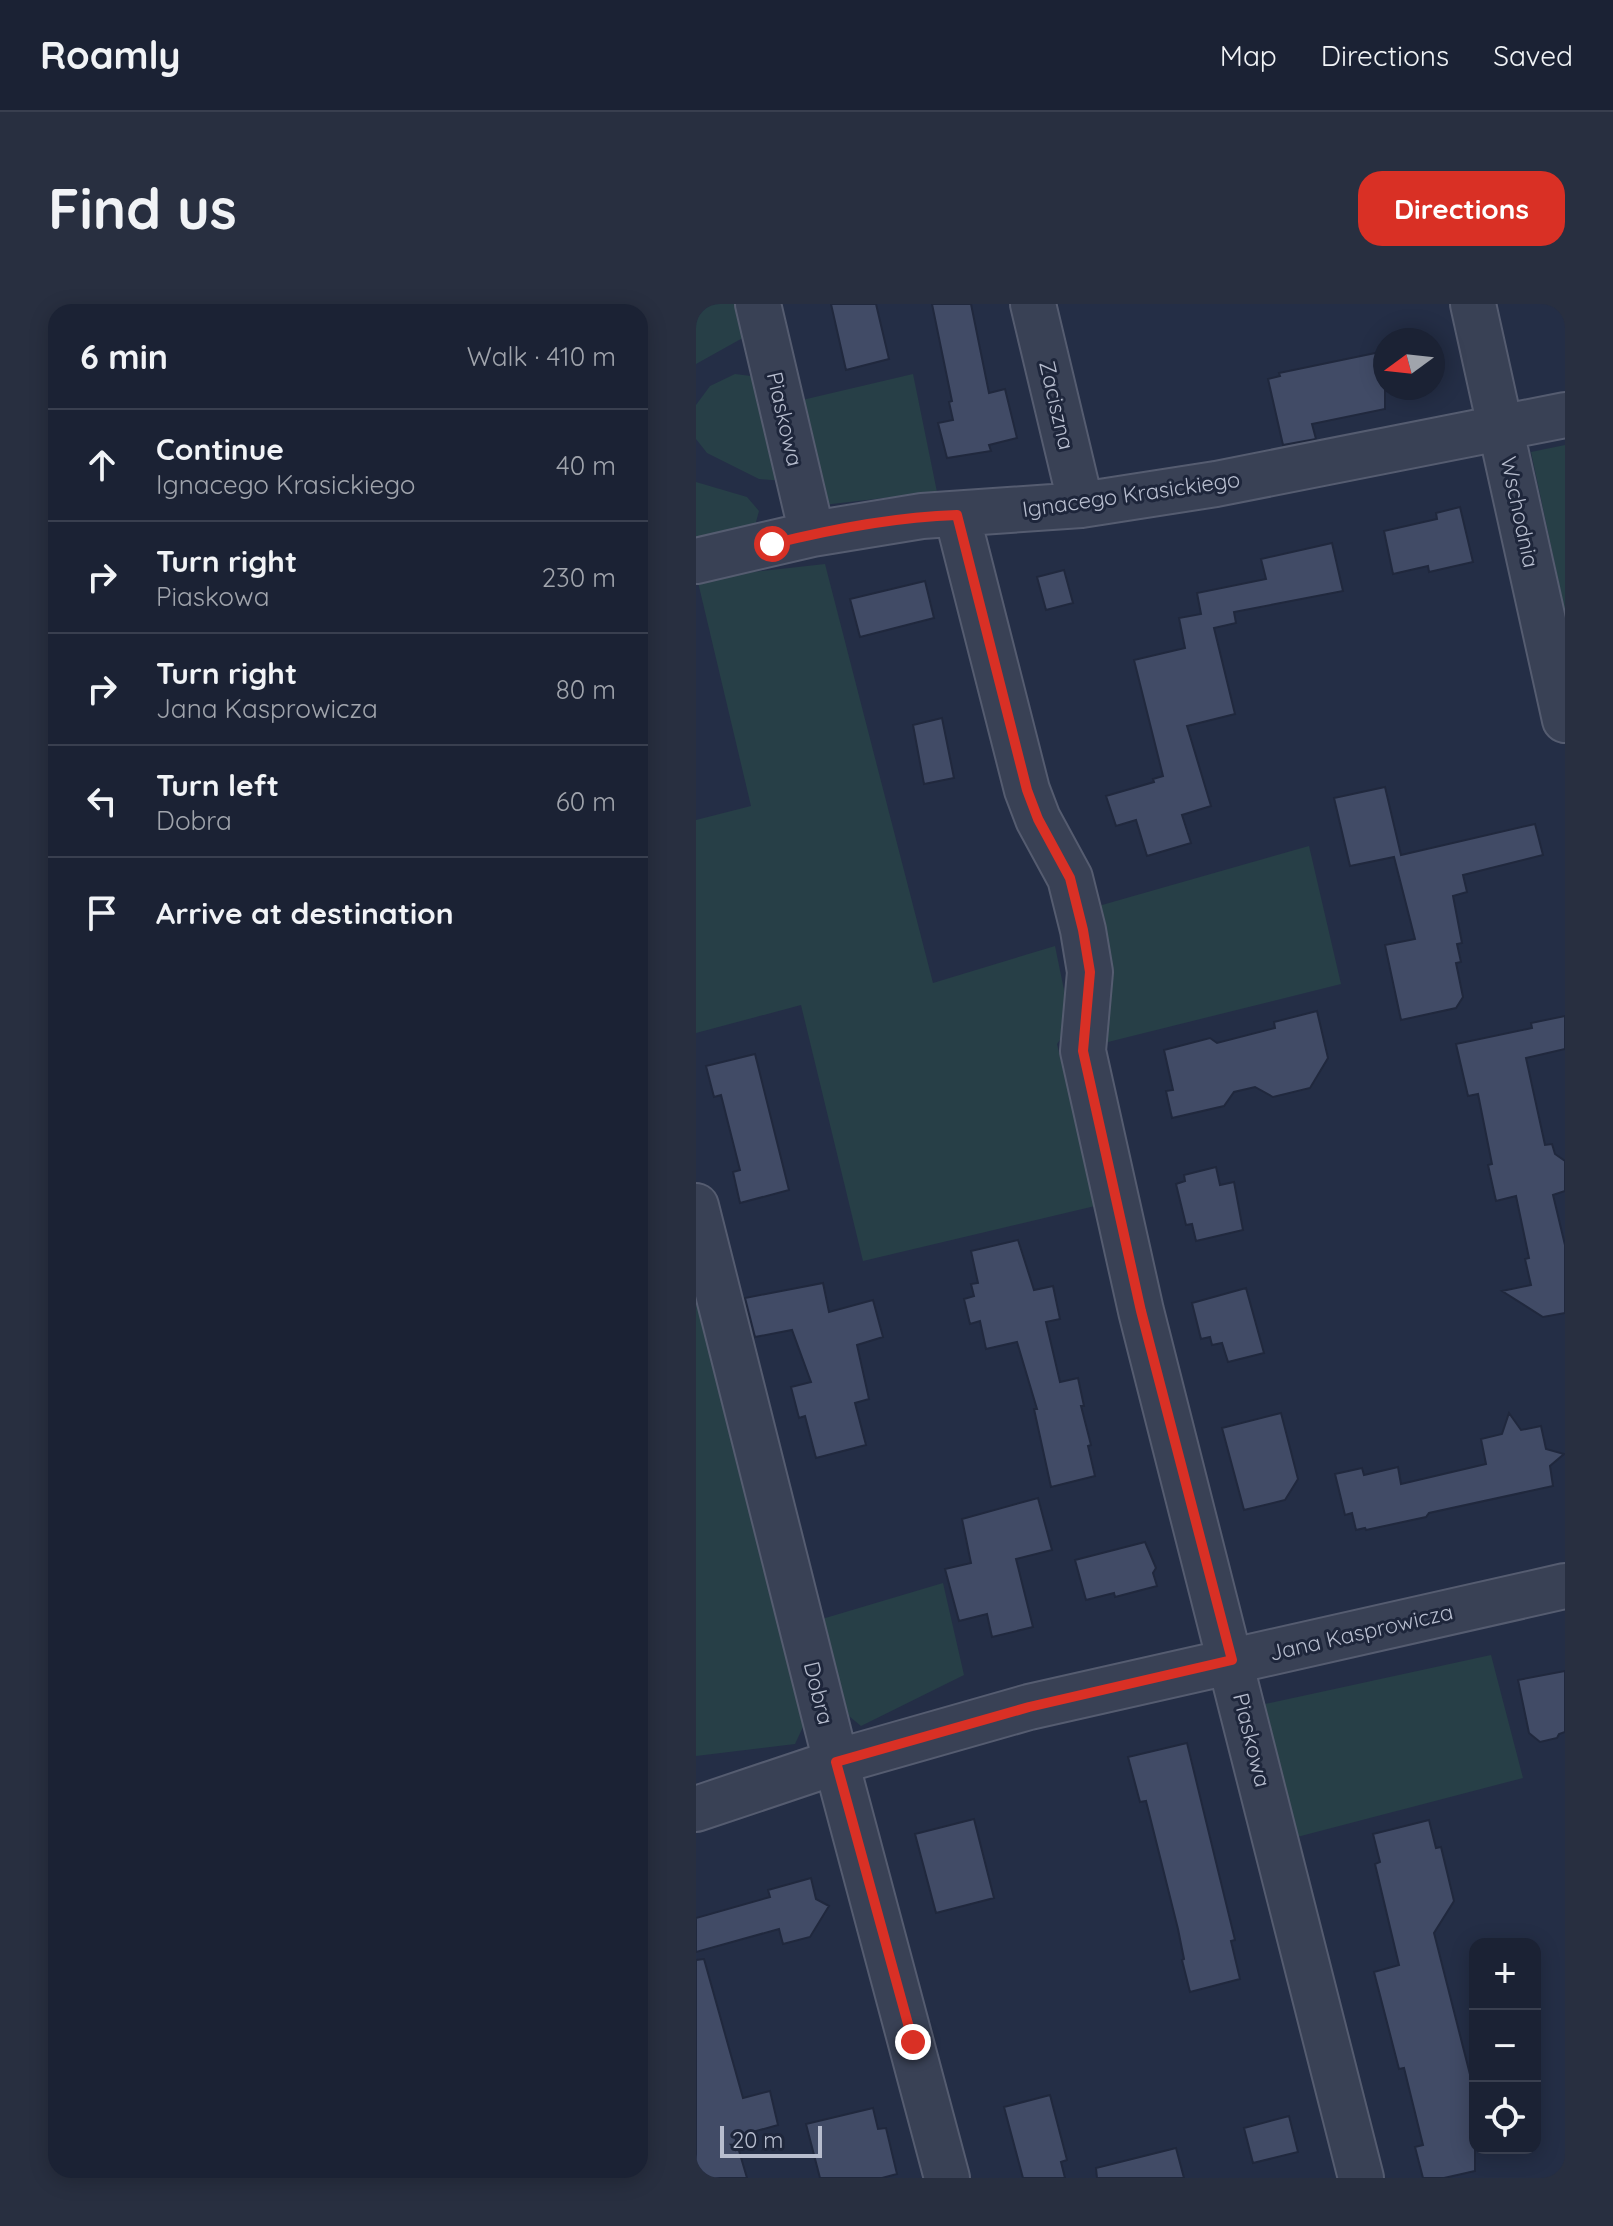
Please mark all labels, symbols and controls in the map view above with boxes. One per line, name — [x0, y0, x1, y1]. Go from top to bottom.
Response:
text: Roamly — [40, 31, 181, 79]
text: Map — [1220, 38, 1277, 73]
text: Directions — [1321, 38, 1449, 73]
text: Saved — [1493, 38, 1573, 73]
button: Directions — [1358, 171, 1565, 246]
text: Find us — [48, 173, 237, 243]
north arrow — [1373, 328, 1445, 400]
text: 6 min — [80, 335, 168, 378]
text: Walk · 410 m — [467, 340, 616, 373]
street label: Zaciszna — [1033, 358, 1081, 452]
street label: Piaskowa — [761, 369, 809, 469]
text: Continue — [156, 430, 284, 468]
icon: ahead — [80, 443, 124, 487]
text: 40 m — [556, 449, 616, 482]
street label: Wschodnia — [1495, 454, 1545, 570]
street label: Ignacego Krasickiego — [1020, 465, 1242, 523]
text: Ignacego Krasickiego — [156, 468, 416, 501]
route start — [754, 526, 790, 562]
text: Turn right — [156, 542, 297, 580]
icon: right — [80, 555, 124, 599]
text: 230 m — [542, 561, 616, 594]
text: Piaskowa — [156, 580, 269, 613]
text: Turn right — [156, 654, 297, 692]
icon: right — [80, 667, 124, 711]
text: 80 m — [556, 673, 616, 706]
text: Jana Kasprowicza — [156, 692, 378, 725]
text: Turn left — [156, 766, 279, 804]
icon: left — [80, 779, 124, 823]
text: 60 m — [556, 785, 616, 818]
text: Dobra — [156, 804, 232, 837]
icon: arrive — [80, 891, 124, 935]
text: Arrive at destination — [156, 894, 454, 932]
street label: Jana Kasprowicza — [1266, 1597, 1456, 1667]
street label: Dobra — [798, 1658, 840, 1728]
street label: Piaskowa — [1227, 1690, 1277, 1790]
map controls — [1469, 1938, 1541, 2154]
button: + — [1469, 1938, 1541, 2010]
button: − — [1469, 2010, 1541, 2082]
route end — [895, 2024, 931, 2060]
button: locate — [1469, 2082, 1541, 2154]
scale bar — [720, 2122, 822, 2158]
text: 20 m — [732, 2126, 783, 2154]

